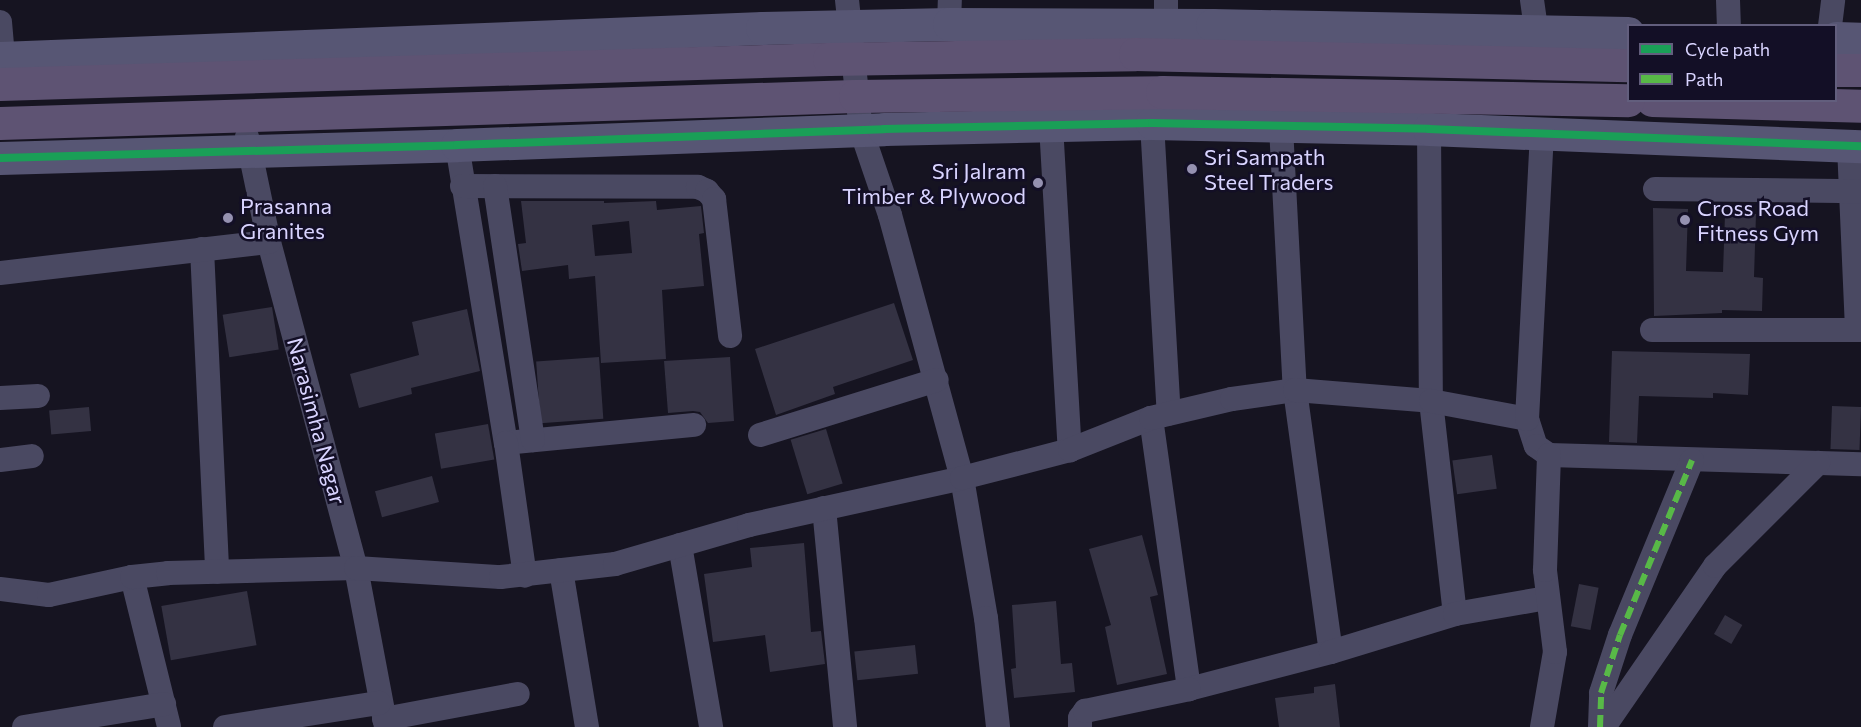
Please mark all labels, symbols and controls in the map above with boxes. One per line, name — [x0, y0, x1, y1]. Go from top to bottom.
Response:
legend — [1627, 24, 1837, 102]
text: Cycle path — [1685, 38, 1770, 60]
text: Path — [1685, 68, 1723, 90]
place label: Sri Sampath Steel Traders — [1204, 143, 1334, 194]
place label: Sri Jalram Timber & Plywood — [842, 157, 1026, 208]
marker: Sri Sampath Steel Traders — [1185, 162, 1199, 176]
marker: Sri Jalram Timber & Plywood — [1031, 176, 1045, 190]
place label: Prasanna Granites — [240, 192, 332, 243]
place label: Cross Road Fitness Gym — [1697, 194, 1819, 246]
marker: Prasanna Granites — [221, 211, 235, 225]
marker: Cross Road Fitness Gym — [1678, 213, 1692, 227]
street label: Narasimha Nagar — [282, 335, 352, 507]

